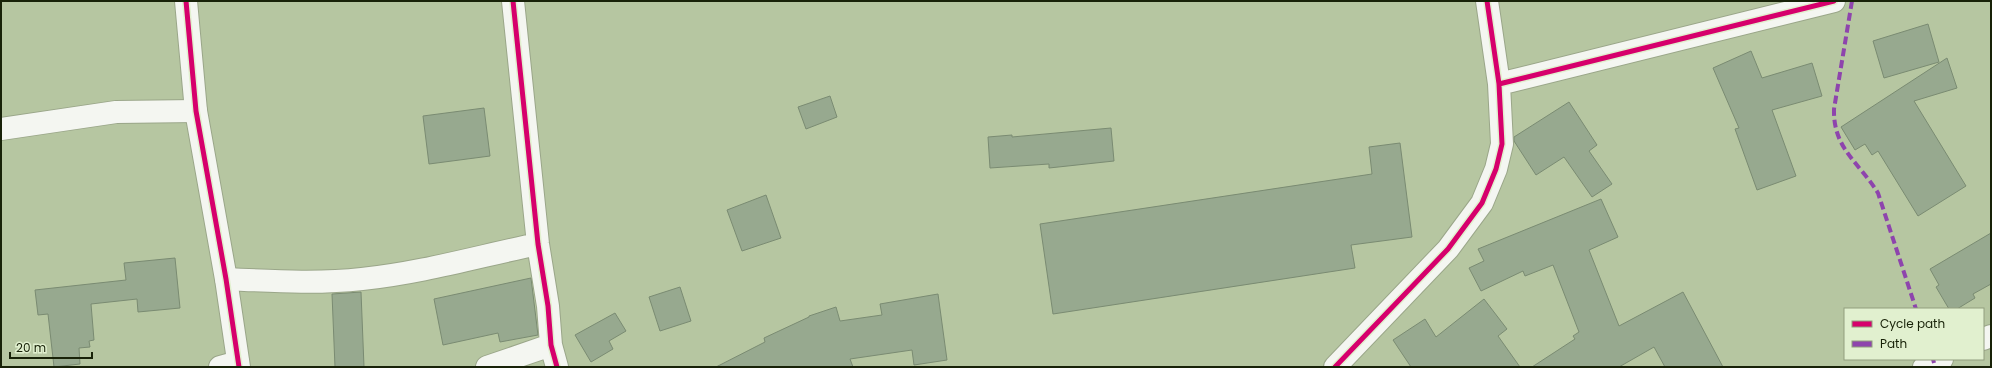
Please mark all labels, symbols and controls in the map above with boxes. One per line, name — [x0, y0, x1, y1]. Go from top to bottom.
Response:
legend — [1844, 308, 1984, 360]
text: Cycle path — [1880, 315, 1945, 332]
scale bar — [10, 334, 92, 360]
text: Path — [1880, 335, 1907, 352]
text: 20 m — [16, 339, 46, 356]

